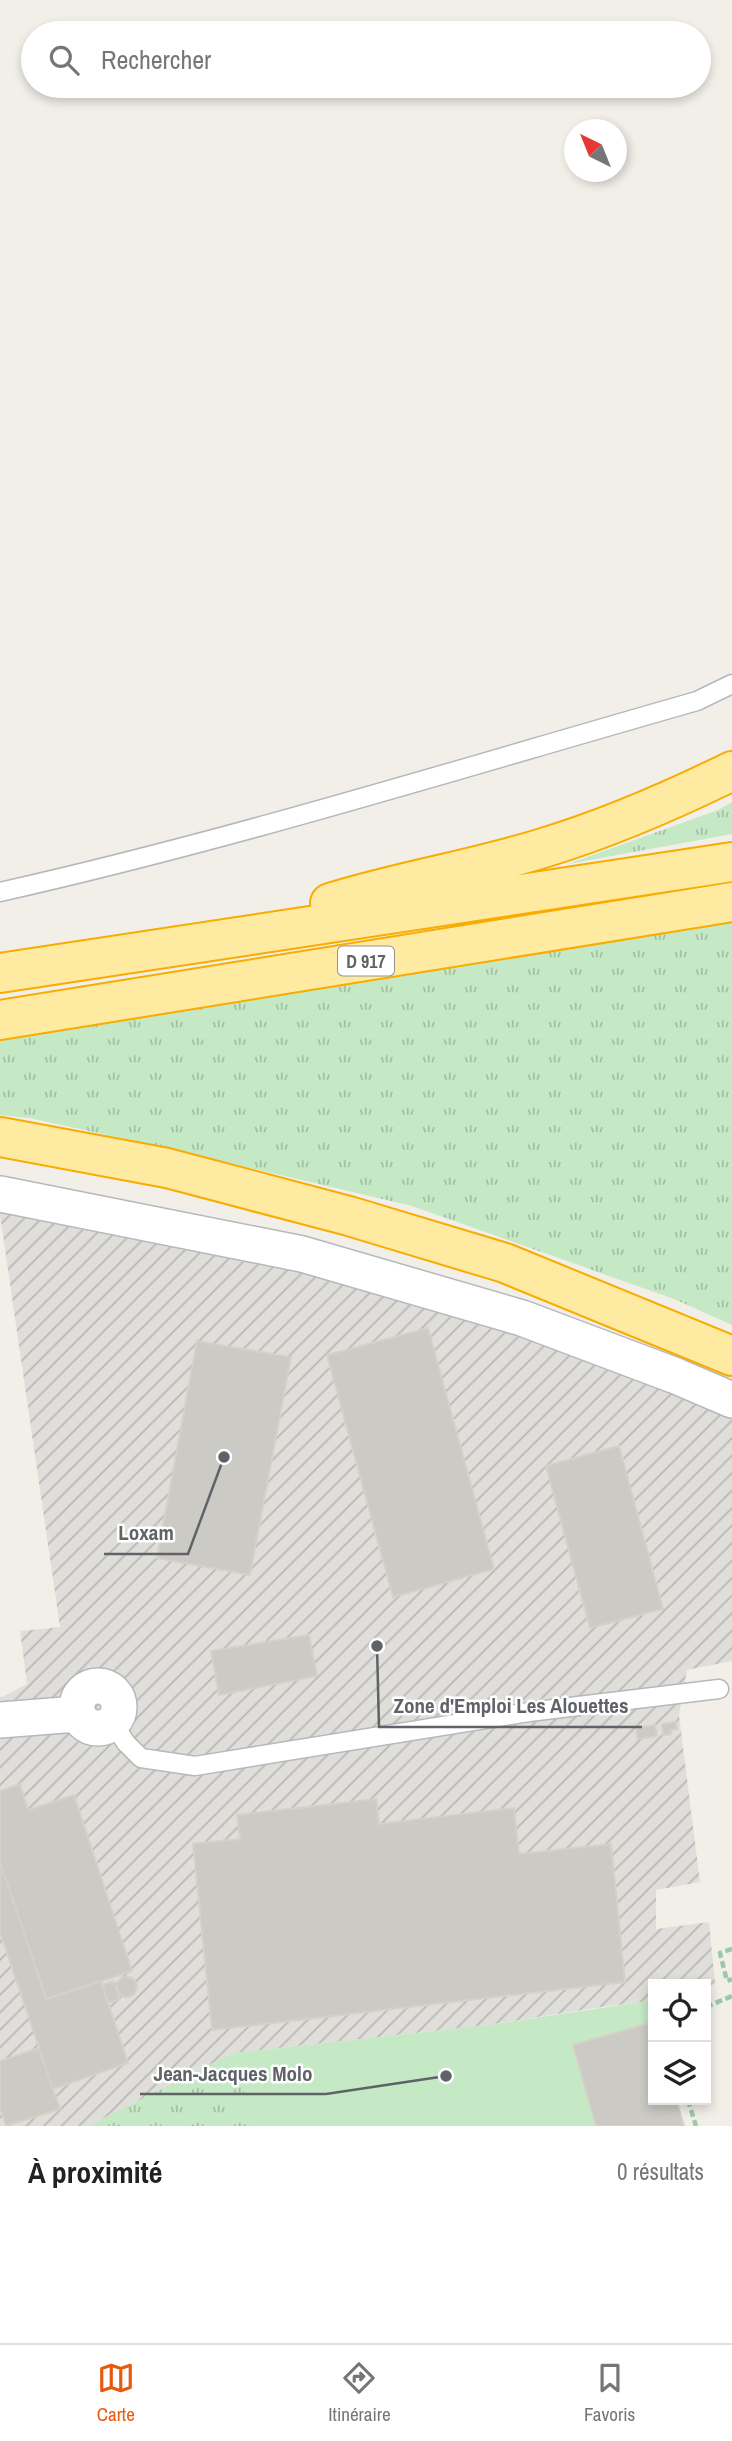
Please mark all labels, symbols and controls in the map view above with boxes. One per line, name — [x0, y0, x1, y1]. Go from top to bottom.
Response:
search box — [21, 21, 711, 98]
icon: search — [45, 41, 83, 79]
text: Rechercher — [101, 42, 211, 77]
north arrow — [564, 119, 627, 182]
road number: D 917 — [338, 946, 394, 976]
callout: Loxam — [104, 1512, 188, 1554]
text: Loxam — [118, 1518, 174, 1547]
callout: Zone d'Emploi Les Alouettes — [379, 1685, 642, 1727]
text: Zone d'Emploi Les Alouettes — [393, 1691, 629, 1720]
map controls — [648, 1979, 711, 2105]
button: locate — [648, 1979, 711, 2042]
button: layers — [648, 2042, 711, 2105]
callout: Jean-Jacques Molo — [140, 2052, 326, 2094]
text: Jean-Jacques Molo — [154, 2059, 312, 2088]
text: À proximité — [28, 2152, 162, 2192]
text: 0 résultats — [617, 2156, 704, 2187]
tab: Carte — [97, 2359, 135, 2427]
tab: Itinéraire — [328, 2359, 391, 2427]
tab: Favoris — [584, 2359, 635, 2427]

